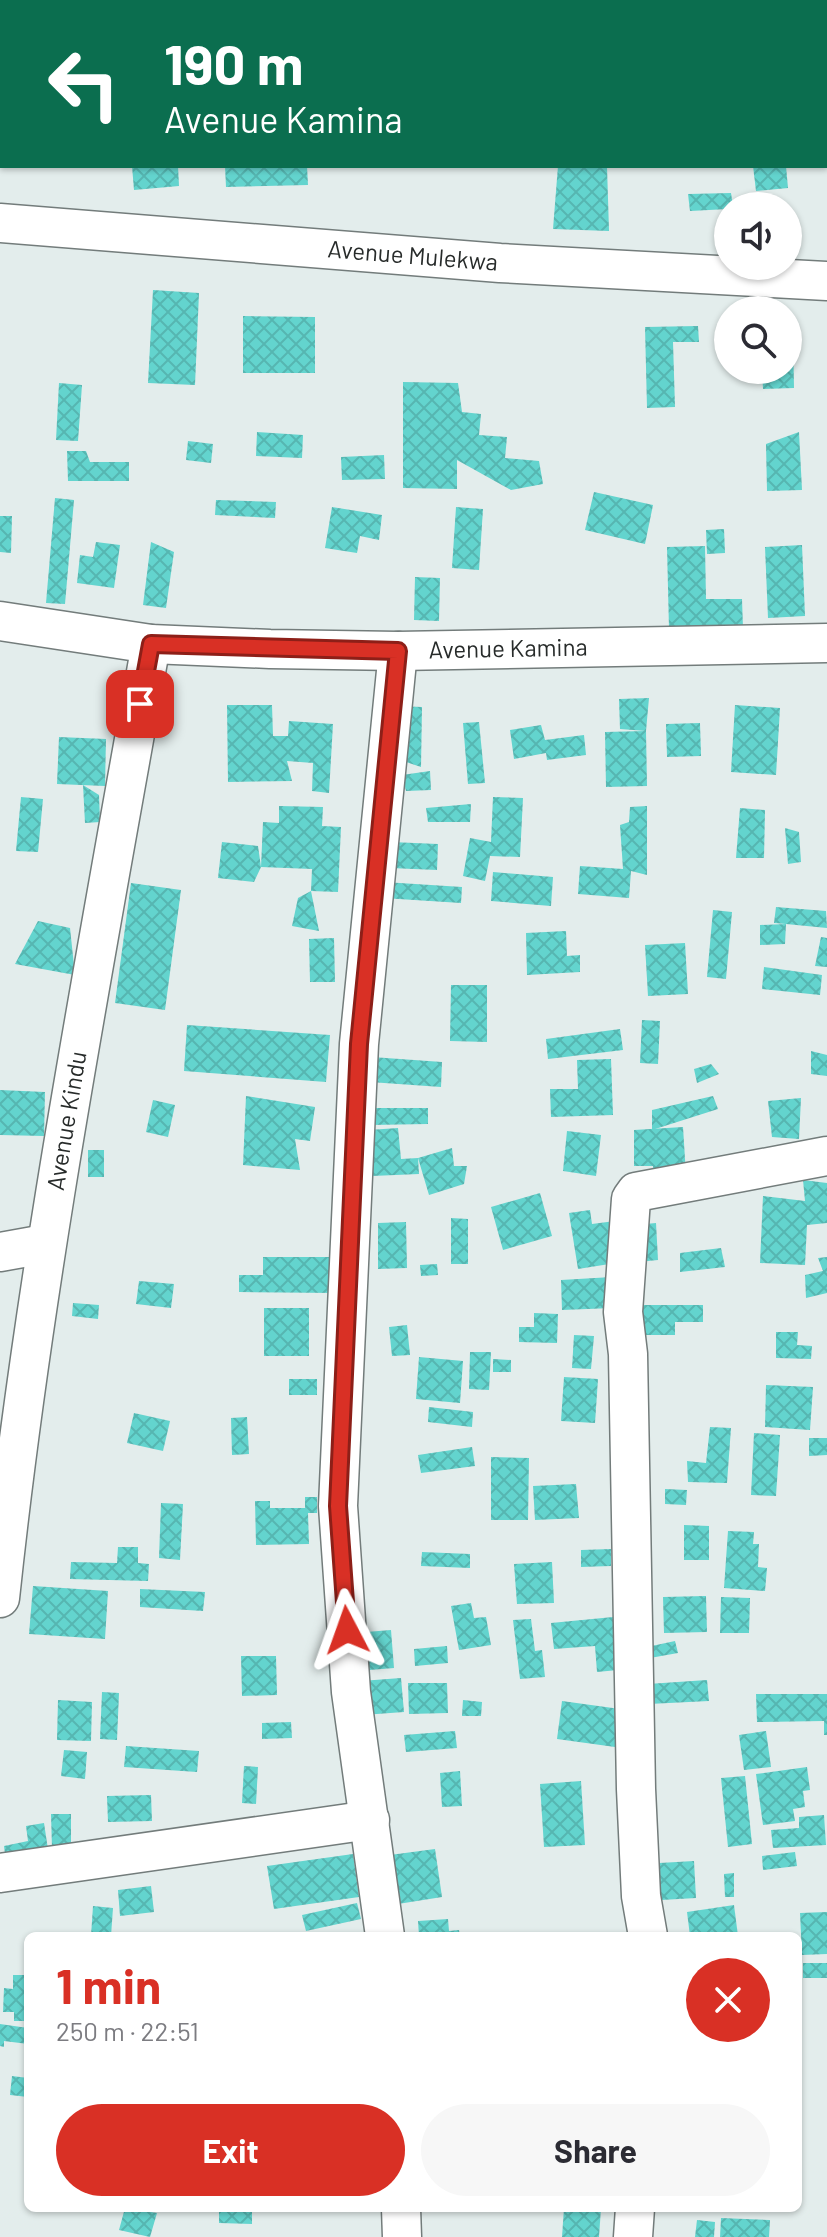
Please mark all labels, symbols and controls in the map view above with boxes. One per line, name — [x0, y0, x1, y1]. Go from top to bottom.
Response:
text: 190 m — [164, 29, 303, 96]
icon: left — [32, 32, 136, 136]
text: Avenue Kamina — [164, 97, 403, 140]
map controls — [714, 192, 802, 384]
button: sound — [714, 192, 802, 280]
street label: Avenue Mulekwa — [326, 233, 499, 276]
button: search — [714, 296, 802, 384]
street label: Avenue Kamina — [428, 631, 588, 663]
pin — [106, 670, 174, 738]
icon: arrive — [118, 682, 162, 726]
street label: Avenue Kindu — [40, 1049, 92, 1192]
position arrow — [305, 1588, 389, 1672]
text: 1 min — [56, 1956, 161, 2014]
button: close — [686, 1958, 770, 2042]
text: 250 m · 22:51 — [56, 2015, 199, 2046]
button: Exit — [56, 2104, 405, 2196]
button: Share — [421, 2104, 770, 2196]

